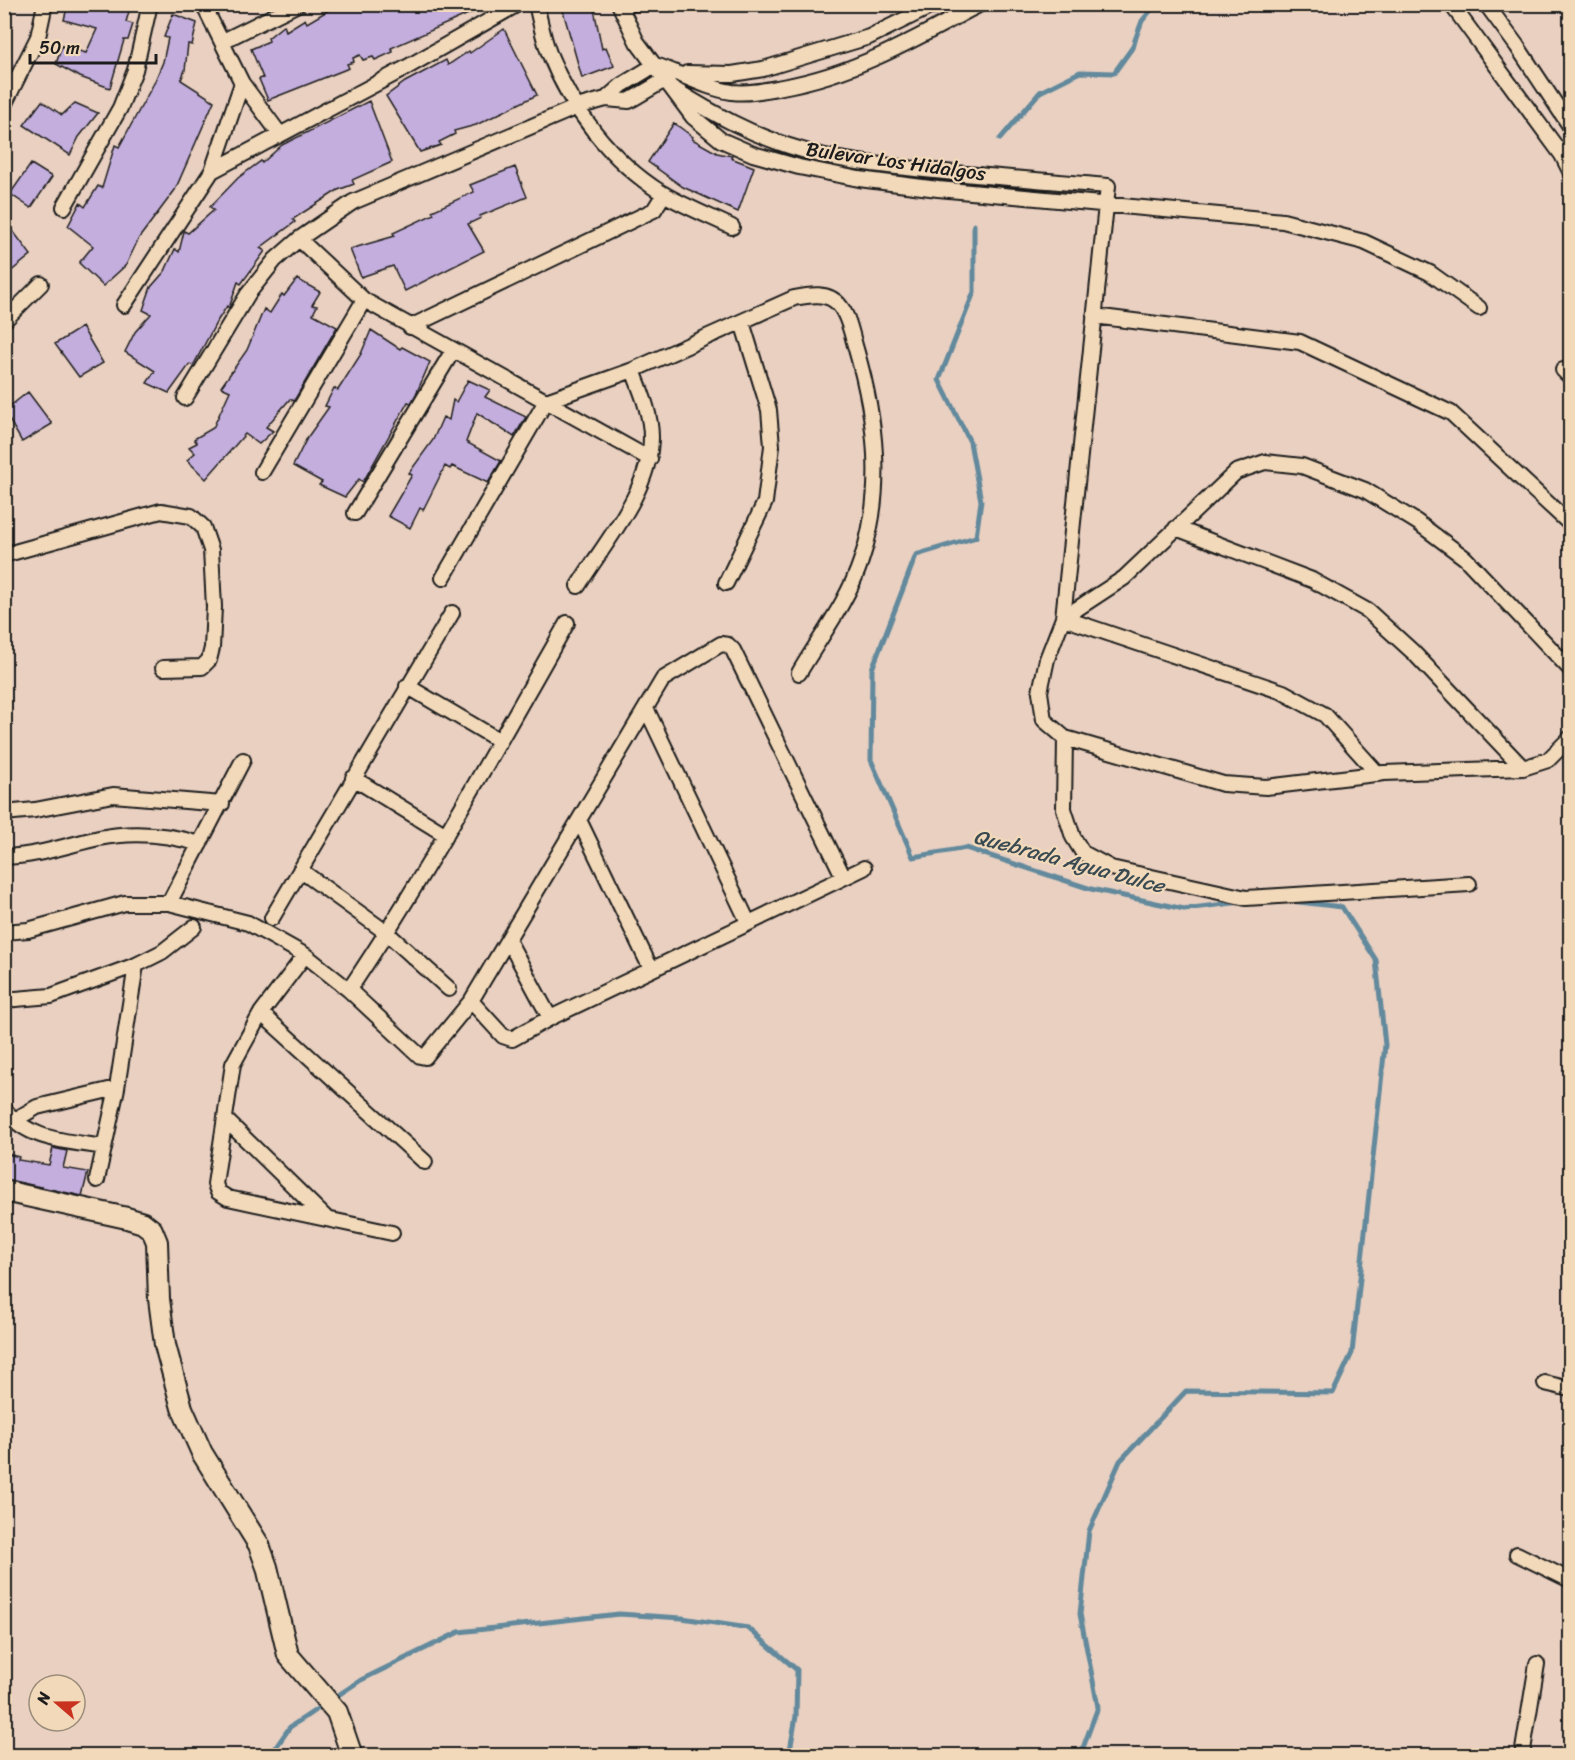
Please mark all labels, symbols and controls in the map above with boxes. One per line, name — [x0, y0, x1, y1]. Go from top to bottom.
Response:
scale bar — [30, 27, 156, 65]
text: 50 m — [39, 32, 80, 64]
street label: Bulevar Los Hidalgos — [804, 132, 989, 192]
water label: Quebrada Agua Dulce — [969, 817, 1171, 905]
north arrow — [27, 1673, 87, 1733]
text: N — [28, 1687, 59, 1709]

